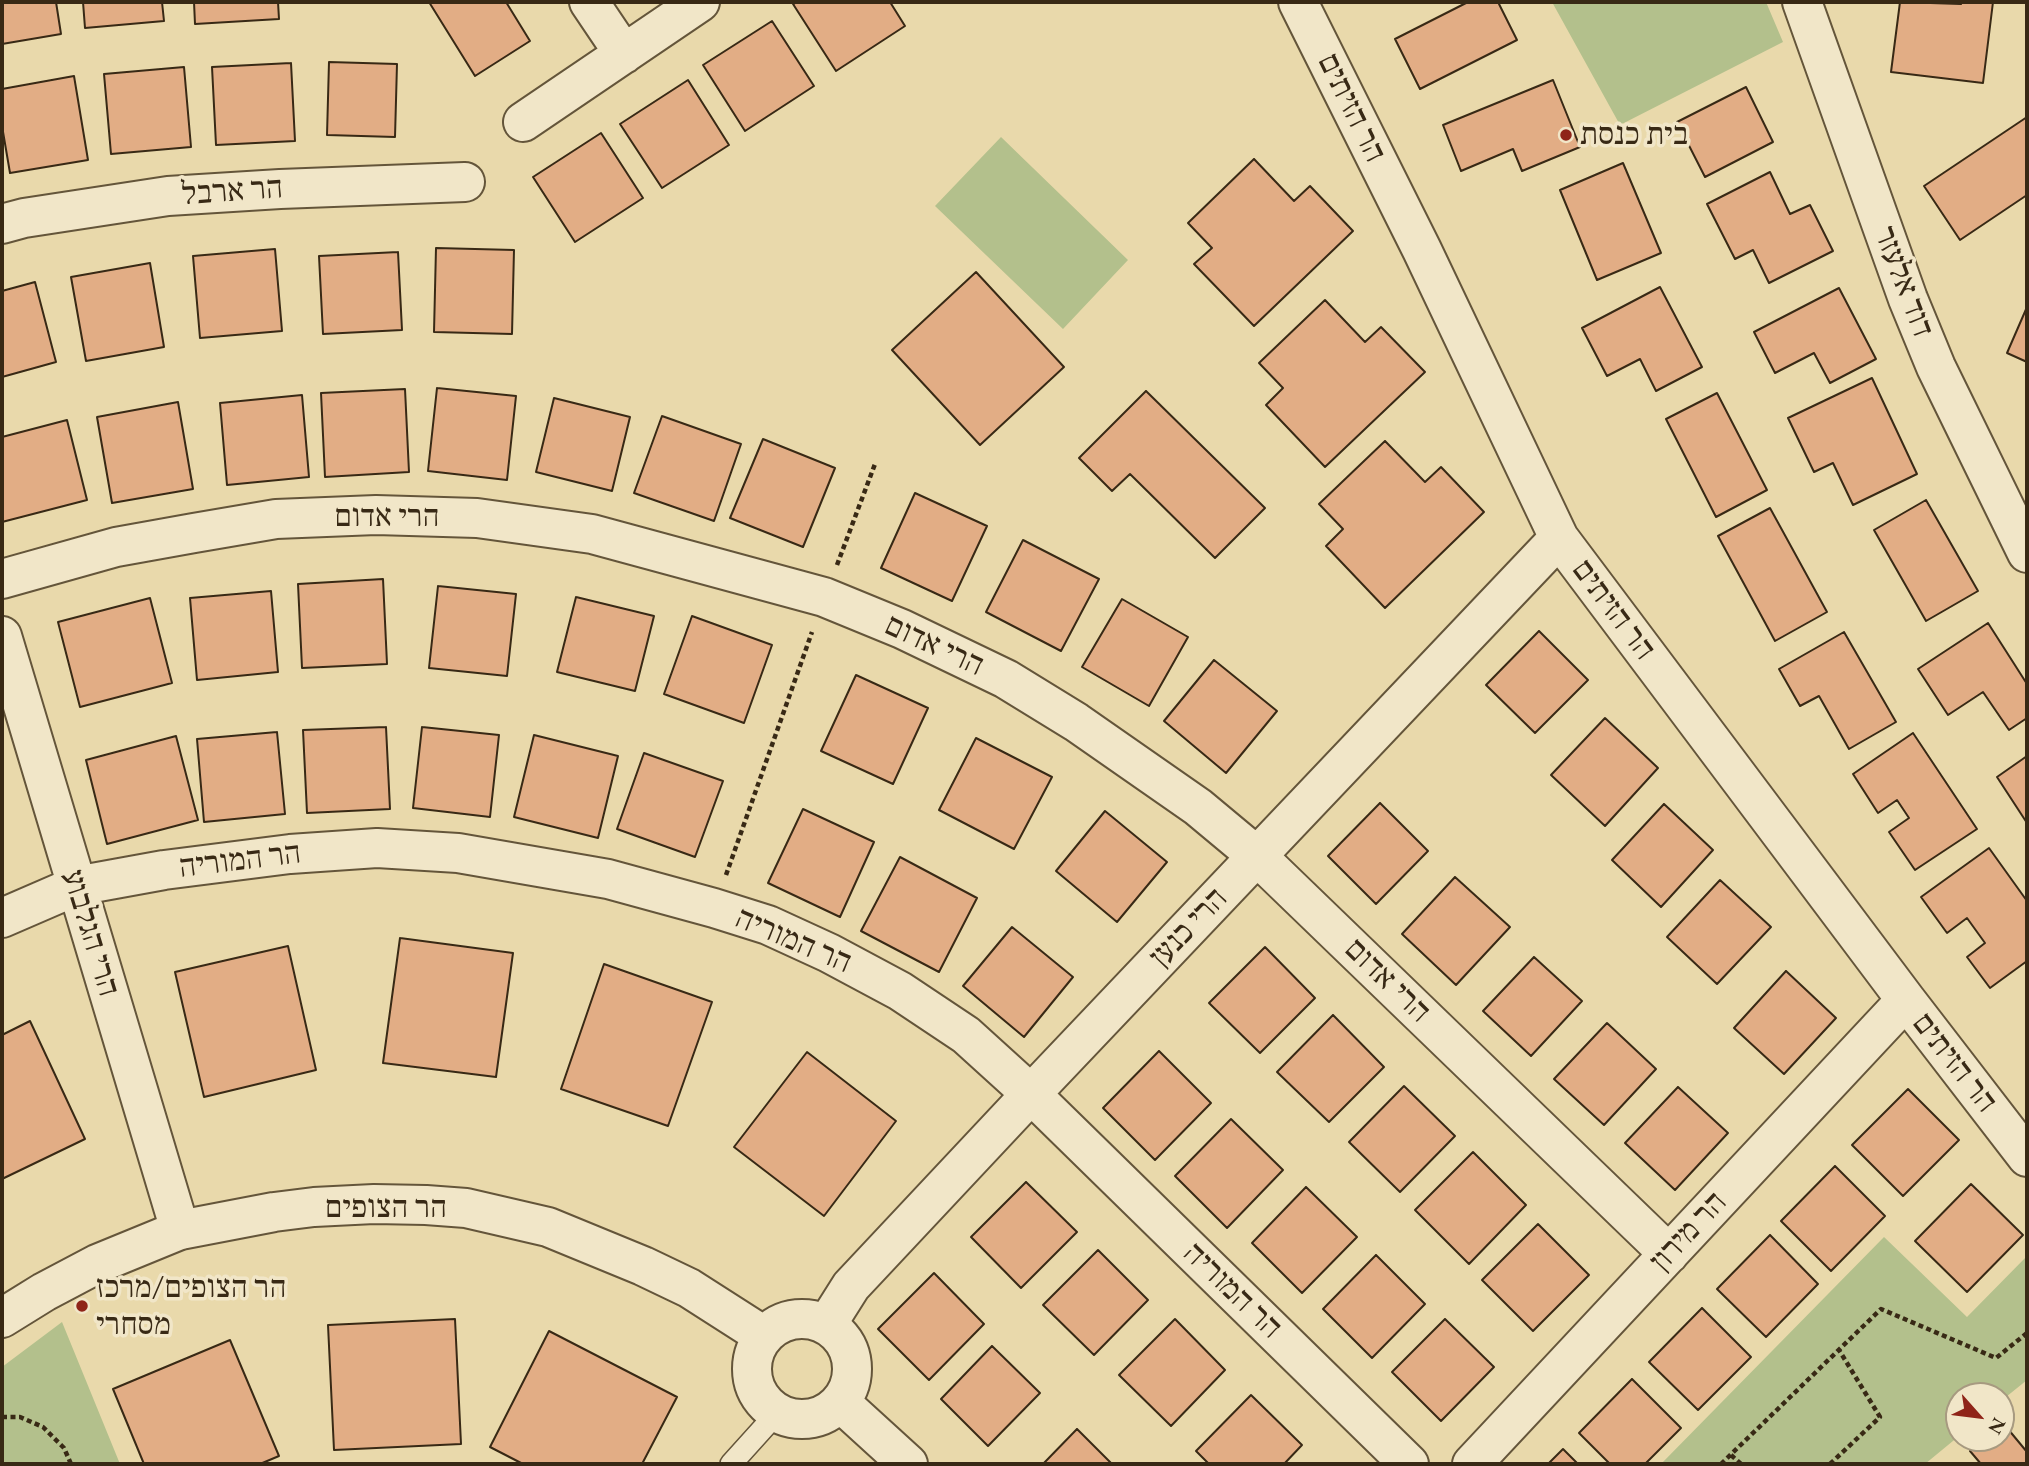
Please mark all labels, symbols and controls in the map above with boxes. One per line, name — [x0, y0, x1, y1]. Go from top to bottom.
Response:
street label: הר הזיתים — [1308, 47, 1394, 169]
place label: בית כנסת — [1580, 116, 1688, 154]
marker: בית כנסת — [1558, 127, 1574, 143]
street label: הר ארבל — [180, 169, 284, 215]
street label: דוד אלעזר — [1864, 221, 1942, 343]
street label: הרי אדום — [335, 498, 439, 536]
street label: הר הזיתים — [1563, 552, 1663, 668]
street label: הרי אדום — [878, 606, 990, 686]
street label: הר המוריה — [177, 834, 303, 888]
street label: הרי הגלבוע — [53, 865, 127, 1001]
street label: הרי כנען — [1142, 880, 1236, 976]
street label: הר המוריה — [729, 899, 857, 983]
street label: הרי אדום — [1336, 931, 1438, 1031]
street label: הר הזיתים — [1903, 1005, 2005, 1121]
street label: הר מירון — [1642, 1184, 1736, 1280]
street label: הר הצופים — [325, 1189, 447, 1227]
street label: הר המוריה — [1175, 1235, 1289, 1347]
place label: הר הצופים/מרכז מסחרי — [96, 1269, 286, 1344]
marker: הר הצופים/מרכז מסחרי — [74, 1298, 90, 1314]
north arrow — [1945, 1382, 2015, 1452]
text: N — [1983, 1413, 2012, 1439]

